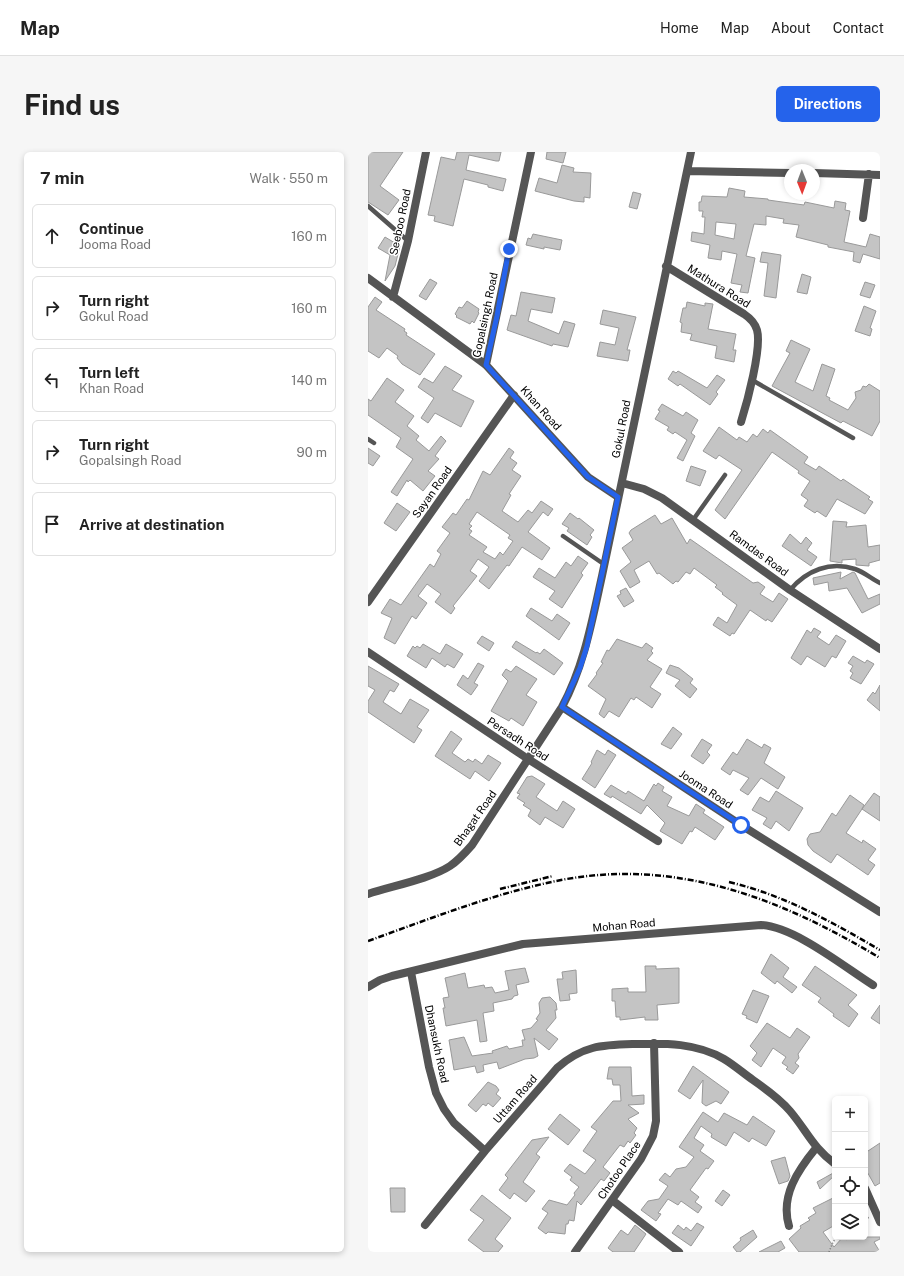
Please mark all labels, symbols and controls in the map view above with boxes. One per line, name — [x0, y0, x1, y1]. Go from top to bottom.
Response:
text: Map — [20, 17, 60, 39]
text: Home — [660, 20, 699, 36]
text: Map — [721, 20, 749, 36]
text: About — [771, 20, 811, 36]
text: Contact — [833, 20, 884, 36]
button: Directions — [776, 86, 880, 122]
text: Find us — [24, 88, 120, 121]
north arrow — [784, 164, 820, 200]
text: 7 min — [40, 168, 84, 188]
text: Walk · 550 m — [250, 171, 328, 186]
street label: Seeboo Road — [387, 188, 413, 256]
text: Continue — [79, 220, 144, 237]
icon: ahead — [41, 225, 63, 247]
text: 160 m — [291, 229, 327, 244]
text: Jooma Road — [79, 237, 151, 252]
route end — [500, 240, 518, 258]
street label: Mathura Road — [685, 262, 753, 310]
street label: Gopalsingh Road — [470, 271, 500, 359]
text: Turn right — [79, 292, 149, 309]
icon: right — [41, 297, 63, 319]
text: 160 m — [291, 301, 327, 316]
text: Gokul Road — [79, 309, 149, 324]
text: Turn left — [79, 364, 140, 381]
icon: left — [41, 369, 63, 391]
text: 140 m — [291, 373, 327, 388]
text: Khan Road — [79, 381, 144, 396]
street label: Khan Road — [518, 384, 564, 432]
street label: Gokul Road — [609, 399, 633, 459]
text: Turn right — [79, 436, 149, 453]
icon: right — [41, 441, 63, 463]
text: 90 m — [297, 445, 327, 460]
text: Gopalsingh Road — [79, 453, 181, 468]
street label: Sayan Road — [410, 464, 454, 520]
icon: arrive — [41, 513, 63, 535]
text: Arrive at destination — [79, 516, 224, 533]
street label: Ramdas Road — [727, 528, 791, 578]
street label: Persadh Road — [485, 715, 551, 763]
street label: Jooma Road — [677, 767, 735, 811]
street label: Bhagat Road — [451, 788, 499, 848]
route start — [732, 816, 750, 834]
street label: Mohan Road — [592, 916, 656, 934]
street label: Dhansukh Road — [423, 1004, 451, 1084]
street label: Uttam Road — [491, 1072, 539, 1126]
map controls — [832, 1096, 868, 1240]
button: + — [832, 1096, 868, 1132]
button: − — [832, 1132, 868, 1168]
street label: Chotoo Place — [595, 1139, 643, 1201]
button: locate — [832, 1168, 868, 1204]
button: layers — [832, 1204, 868, 1240]

